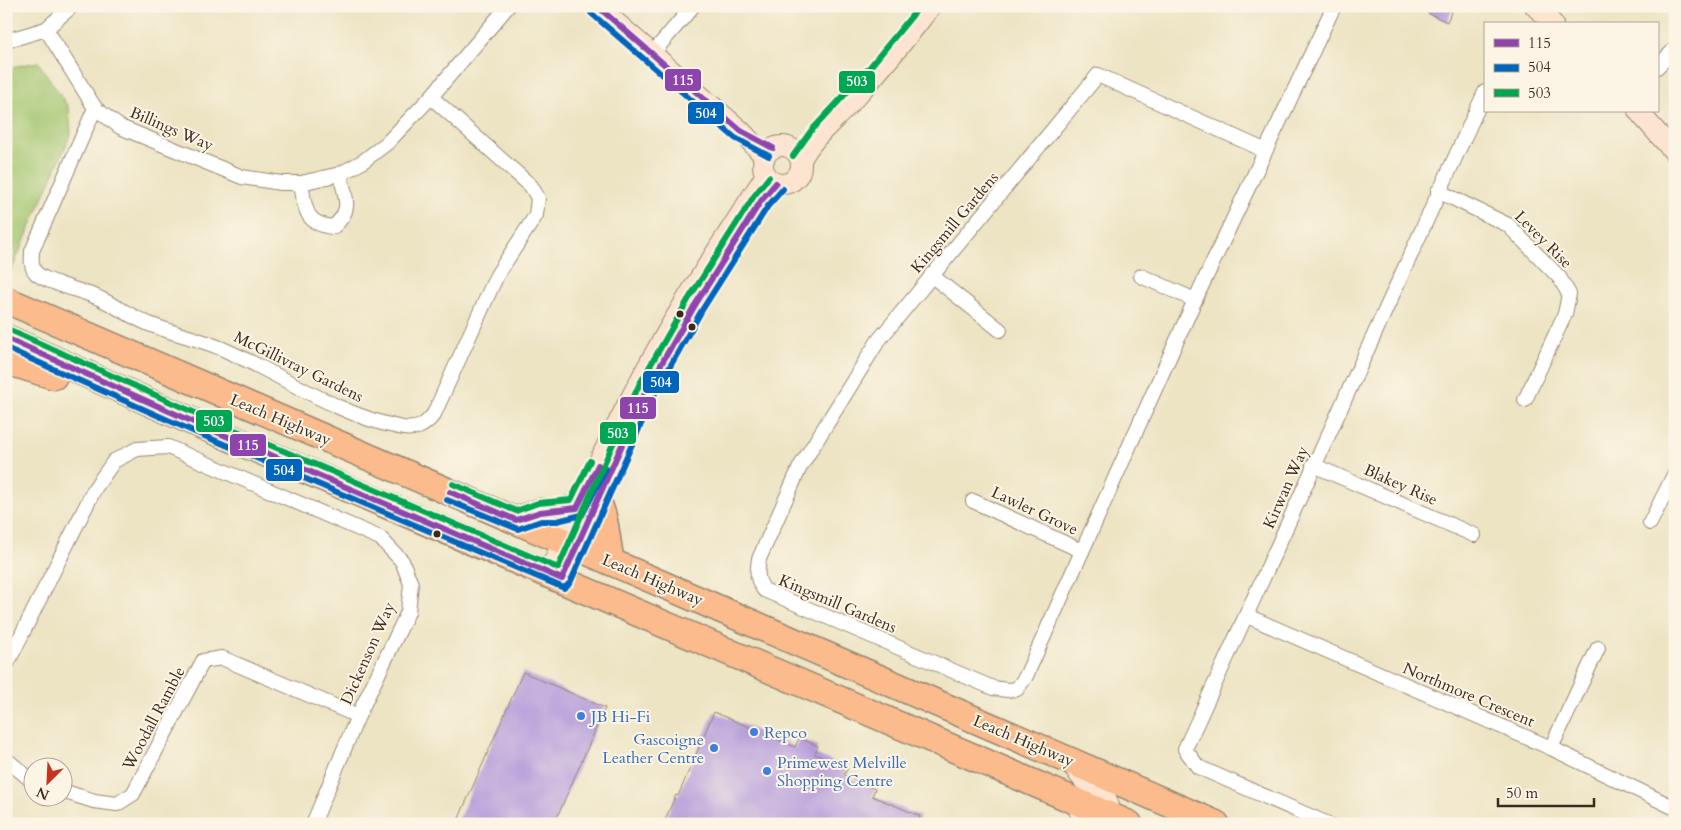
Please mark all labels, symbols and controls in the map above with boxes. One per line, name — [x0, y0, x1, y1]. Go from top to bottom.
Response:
legend — [1484, 22, 1658, 112]
text: 115 — [1528, 33, 1551, 53]
text: 504 — [1528, 57, 1551, 77]
line badge: 115 — [664, 68, 702, 92]
line badge: 503 — [838, 70, 876, 94]
text: 115 — [672, 71, 694, 90]
text: 503 — [846, 72, 868, 91]
text: 503 — [1528, 83, 1551, 103]
street label: Billings Way — [126, 101, 217, 157]
line badge: 504 — [687, 101, 725, 125]
text: 504 — [695, 104, 717, 123]
street label: Kingsmill Gardens — [906, 167, 1004, 278]
street label: Levey Rise — [1510, 206, 1577, 273]
unlabelled marker — [675, 309, 685, 319]
unlabelled marker — [687, 322, 697, 332]
street label: McGillivray Gardens — [230, 326, 367, 408]
line badge: 504 — [642, 370, 680, 394]
text: 504 — [650, 373, 672, 392]
street label: Leach Highway — [227, 389, 335, 451]
line badge: 115 — [619, 396, 657, 420]
text: 115 — [627, 399, 649, 418]
line badge: 503 — [195, 409, 233, 433]
text: 503 — [203, 412, 225, 431]
line badge: 503 — [599, 421, 637, 445]
text: 503 — [607, 424, 629, 443]
line badge: 115 — [229, 433, 267, 457]
text: 115 — [237, 436, 259, 455]
street label: Kirwan Way — [1258, 442, 1314, 532]
line badge: 504 — [265, 458, 303, 482]
street label: Blakey Rise — [1360, 459, 1441, 511]
text: 504 — [273, 461, 295, 480]
street label: Lawler Grove — [988, 481, 1082, 541]
unlabelled marker — [432, 529, 442, 539]
street label: Leach Highway — [599, 549, 707, 611]
street label: Kingsmill Gardens — [775, 569, 900, 639]
street label: Dickenson Way — [335, 598, 401, 708]
street label: Northmore Crescent — [1399, 657, 1538, 733]
street label: Woodall Ramble — [117, 663, 190, 775]
place label: JB Hi-Fi — [589, 706, 651, 728]
marker: JB Hi-Fi — [575, 710, 587, 722]
street label: Leach Highway — [970, 710, 1078, 772]
place label: Repco — [764, 722, 807, 744]
marker: Repco — [748, 726, 760, 738]
place label: Gascoigne Leather Centre — [602, 729, 704, 769]
marker: Gascoigne Leather Centre — [708, 742, 720, 754]
place label: Primewest Melville Shopping Centre — [777, 752, 907, 792]
north arrow — [22, 758, 72, 808]
marker: Primewest Melville Shopping Centre — [761, 765, 773, 777]
scale bar — [1498, 775, 1595, 807]
text: N — [33, 782, 52, 805]
text: 50 m — [1506, 783, 1538, 803]

